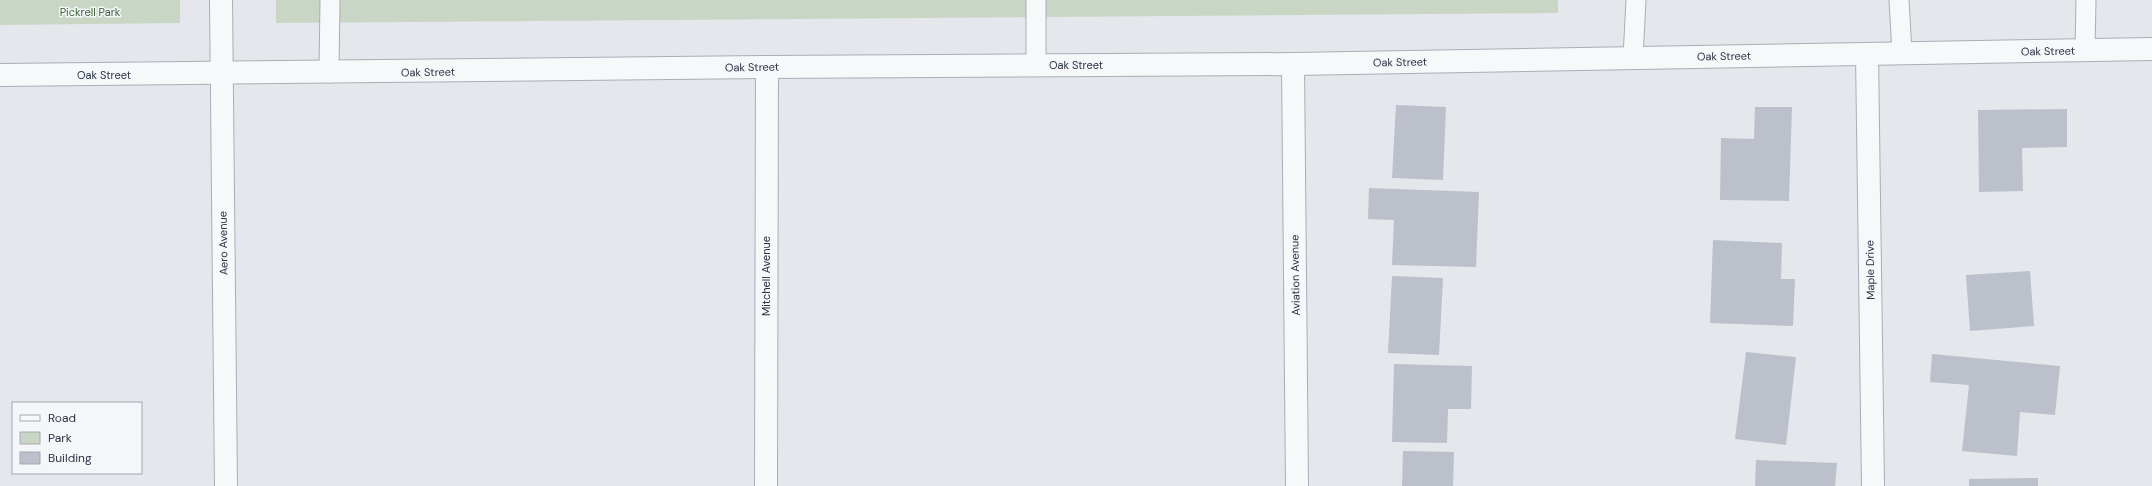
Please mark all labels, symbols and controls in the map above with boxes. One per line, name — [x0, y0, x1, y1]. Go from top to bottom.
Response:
park label: Pickrell Park — [60, 5, 121, 19]
street label: Oak Street — [2021, 44, 2075, 58]
street label: Oak Street — [1697, 49, 1751, 63]
street label: Oak Street — [1373, 55, 1427, 69]
street label: Oak Street — [1049, 58, 1103, 72]
street label: Oak Street — [725, 60, 779, 74]
street label: Oak Street — [401, 65, 455, 79]
street label: Oak Street — [77, 68, 131, 82]
street label: Aero Avenue — [215, 211, 231, 275]
street label: Aviation Avenue — [1287, 234, 1303, 316]
street label: Mitchell Avenue — [759, 236, 773, 316]
street label: Maple Drive — [1862, 240, 1878, 300]
legend — [12, 402, 142, 474]
text: Road — [48, 410, 76, 426]
text: Park — [48, 430, 72, 446]
text: Building — [48, 450, 92, 466]

